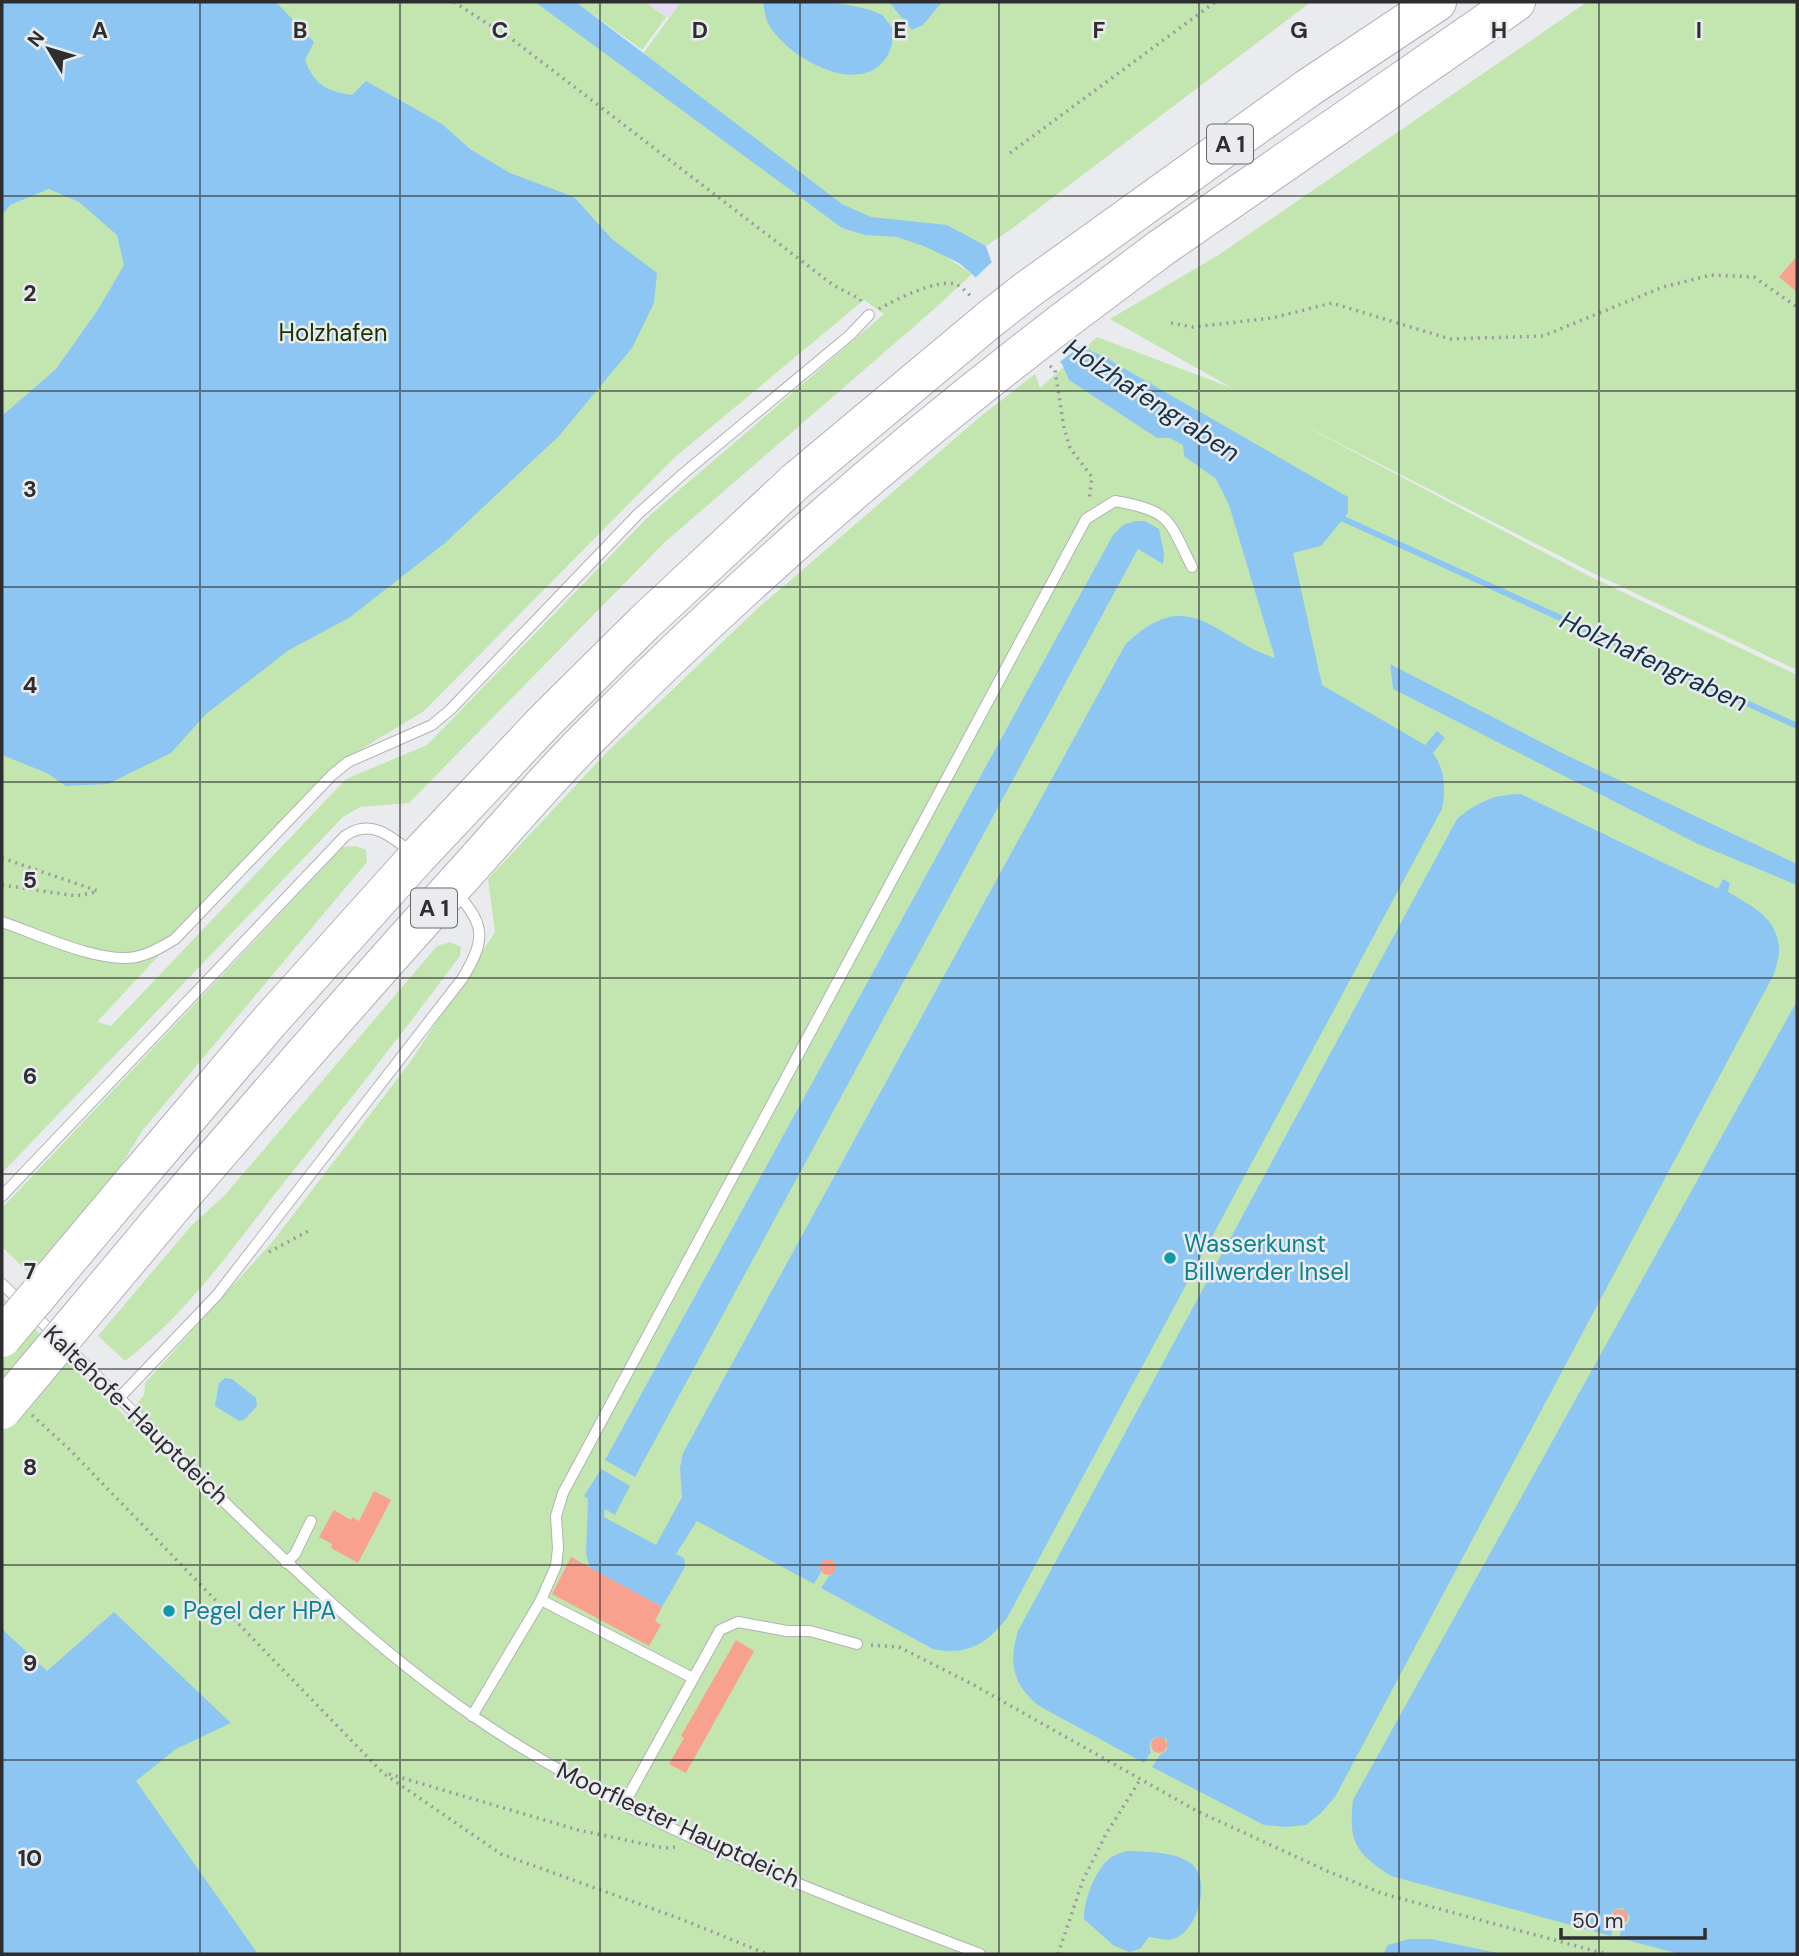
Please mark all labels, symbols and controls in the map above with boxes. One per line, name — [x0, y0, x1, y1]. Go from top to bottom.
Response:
north arrow — [14, 14, 84, 84]
text: A — [92, 15, 108, 45]
text: B — [293, 15, 307, 45]
text: C — [492, 15, 508, 45]
text: D — [692, 15, 708, 45]
text: E — [893, 15, 907, 45]
text: F — [1093, 15, 1106, 45]
text: G — [1290, 15, 1308, 45]
text: H — [1491, 15, 1507, 45]
text: I — [1696, 15, 1702, 45]
text: N — [22, 26, 50, 52]
road number: A 1 — [1207, 125, 1253, 164]
text: 2 — [23, 278, 37, 308]
park label: Holzhafen — [279, 317, 387, 348]
water label: Holzhafengraben — [1057, 330, 1247, 470]
text: 3 — [23, 474, 37, 504]
water label: Holzhafengraben — [1555, 603, 1753, 719]
text: 4 — [23, 670, 38, 700]
text: 5 — [23, 865, 37, 895]
road number: A 1 — [411, 888, 457, 928]
text: 6 — [23, 1061, 37, 1091]
place label: Wasserkunst Billwerder Insel — [1184, 1228, 1349, 1287]
marker: Wasserkunst Billwerder Insel — [1162, 1250, 1178, 1266]
text: 7 — [24, 1256, 36, 1286]
street label: Kaltehofe-Hauptdeich — [37, 1318, 235, 1511]
text: 8 — [23, 1452, 37, 1482]
place label: Pegel der HPA — [183, 1595, 336, 1626]
marker: Pegel der HPA — [161, 1603, 177, 1619]
text: 9 — [23, 1648, 37, 1678]
street label: Moorfleeter Hauptdeich — [552, 1755, 805, 1895]
text: 10 — [18, 1843, 42, 1873]
scale bar — [1561, 1896, 1704, 1940]
text: 50 m — [1572, 1907, 1623, 1935]

